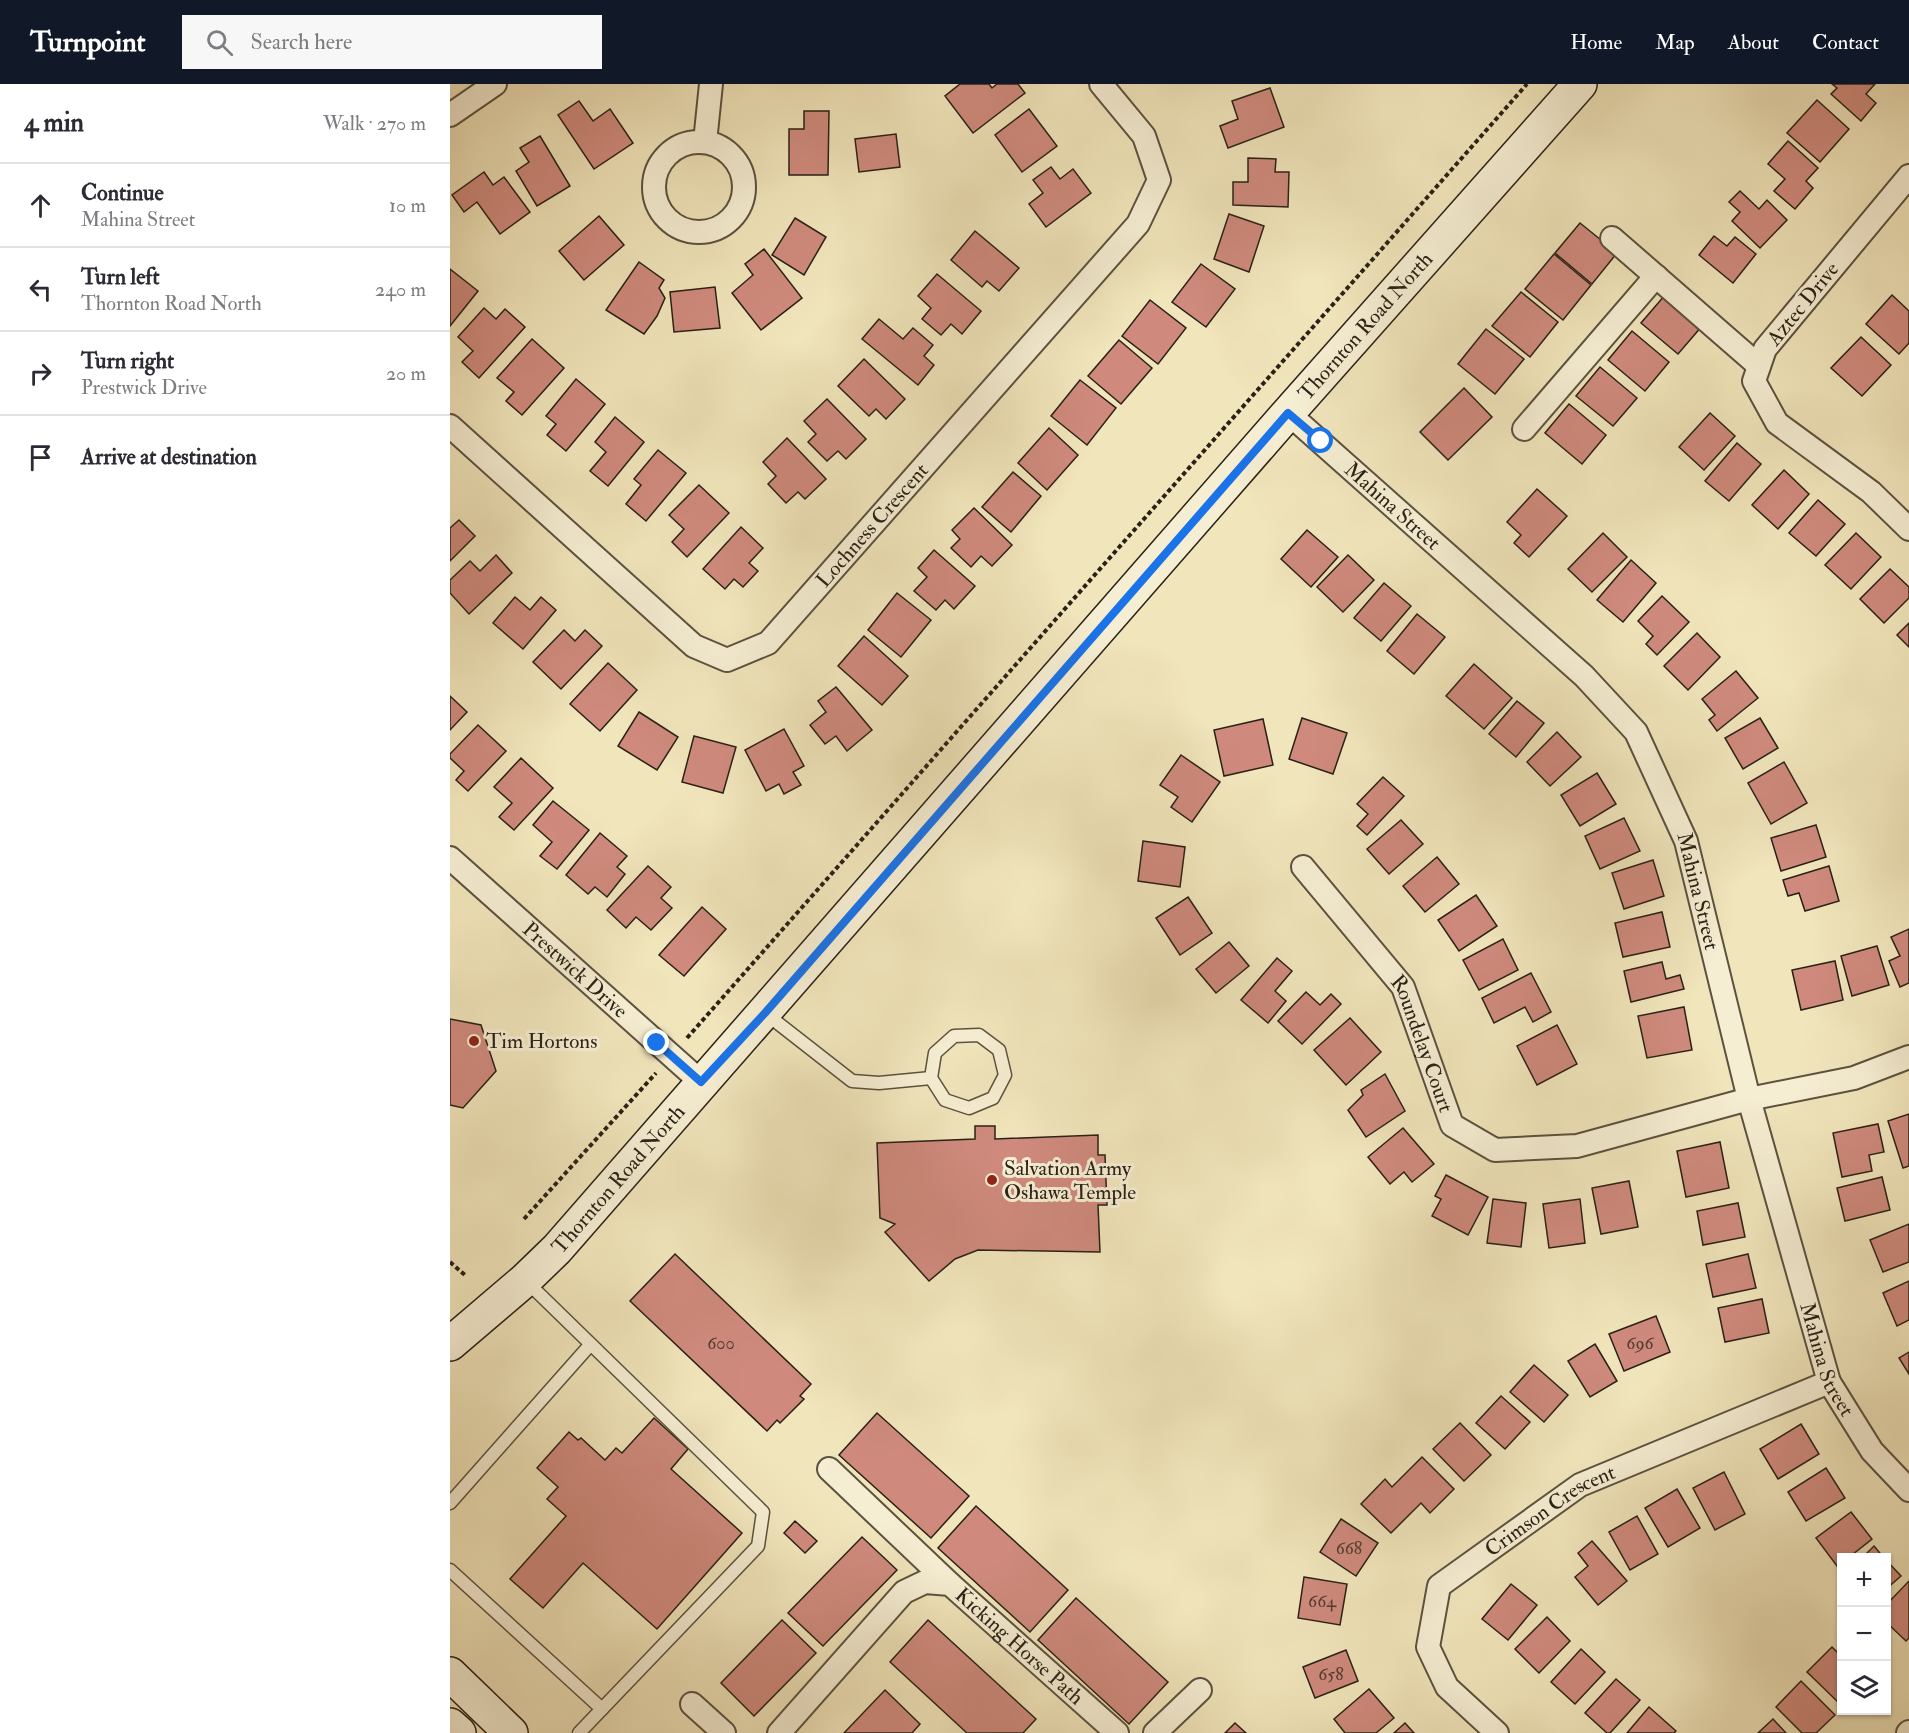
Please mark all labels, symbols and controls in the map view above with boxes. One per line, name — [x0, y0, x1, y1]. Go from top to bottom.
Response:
search box — [182, 15, 602, 69]
text: Turnpoint — [30, 25, 146, 60]
icon: search — [203, 26, 236, 59]
text: Search here — [251, 28, 352, 56]
text: Home — [1570, 29, 1622, 56]
text: Map — [1655, 29, 1695, 56]
text: About — [1728, 29, 1779, 56]
text: Contact — [1812, 29, 1879, 56]
text: 4 min — [24, 107, 84, 139]
text: Walk · 270 m — [323, 111, 426, 136]
text: Continue — [81, 179, 164, 207]
icon: ahead — [24, 189, 57, 222]
text: 10 m — [389, 193, 426, 218]
text: Mahina Street — [81, 207, 195, 232]
street label: Thornton Road North — [1292, 246, 1438, 406]
street label: Aztec Drive — [1760, 256, 1845, 352]
text: Turn left — [81, 263, 160, 291]
icon: left — [24, 273, 57, 306]
text: 240 m — [375, 277, 426, 302]
text: Thornton Road North — [81, 291, 262, 316]
text: Turn right — [81, 347, 174, 375]
icon: right — [24, 357, 57, 390]
text: 20 m — [386, 361, 426, 386]
text: Prestwick Drive — [81, 375, 207, 400]
route start — [1307, 427, 1333, 453]
icon: arrive — [24, 441, 57, 474]
text: Arrive at destination — [81, 443, 257, 471]
street label: Mahina Street — [1339, 456, 1447, 556]
street label: Lochness Crescent — [810, 457, 934, 593]
street label: Mahina Street — [1671, 830, 1726, 953]
street label: Prestwick Drive — [517, 916, 634, 1024]
street label: Roundelay Court — [1385, 969, 1460, 1116]
place label: Tim Hortons — [486, 1028, 597, 1055]
route end — [643, 1029, 669, 1055]
marker: Tim Hortons — [467, 1034, 481, 1048]
street label: Thornton Road North — [545, 1099, 691, 1259]
place label: Salvation Army Oshawa Temple — [1004, 1155, 1136, 1206]
marker: Salvation Army Oshawa Temple — [985, 1173, 999, 1187]
street label: Mahina Street — [1794, 1299, 1861, 1422]
house number: 600 — [707, 1332, 735, 1355]
house number: 696 — [1626, 1332, 1655, 1355]
street label: Crimson Crescent — [1479, 1458, 1619, 1563]
house number: 668 — [1336, 1537, 1362, 1560]
map controls — [1837, 1553, 1891, 1715]
button: + — [1837, 1553, 1891, 1607]
street label: Kicking Horse Path — [950, 1582, 1090, 1711]
house number: 664 — [1308, 1590, 1337, 1613]
button: − — [1837, 1607, 1891, 1661]
button: layers — [1837, 1661, 1891, 1715]
house number: 658 — [1318, 1663, 1344, 1686]

